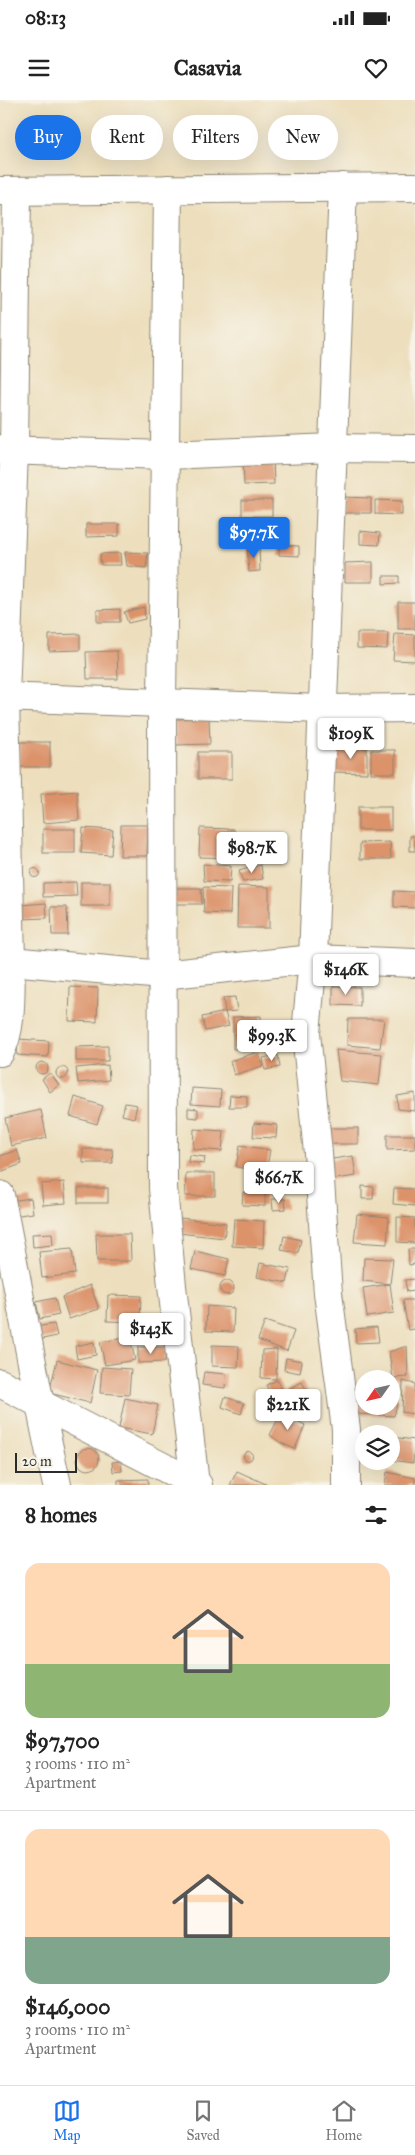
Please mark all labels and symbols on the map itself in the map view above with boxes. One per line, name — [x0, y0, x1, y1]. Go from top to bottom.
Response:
pin: $97.7K — [213, 516, 295, 559]
pin: $109K — [316, 718, 386, 760]
pin: $98.7K — [211, 832, 293, 874]
pin: $146K — [311, 954, 381, 996]
pin: $99.3K — [231, 1020, 313, 1062]
pin: $66.7K — [238, 1162, 320, 1204]
pin: $143K — [116, 1312, 186, 1355]
north arrow — [355, 1370, 400, 1415]
pin: $221K — [253, 1388, 323, 1431]
scale bar — [15, 1450, 78, 1473]

